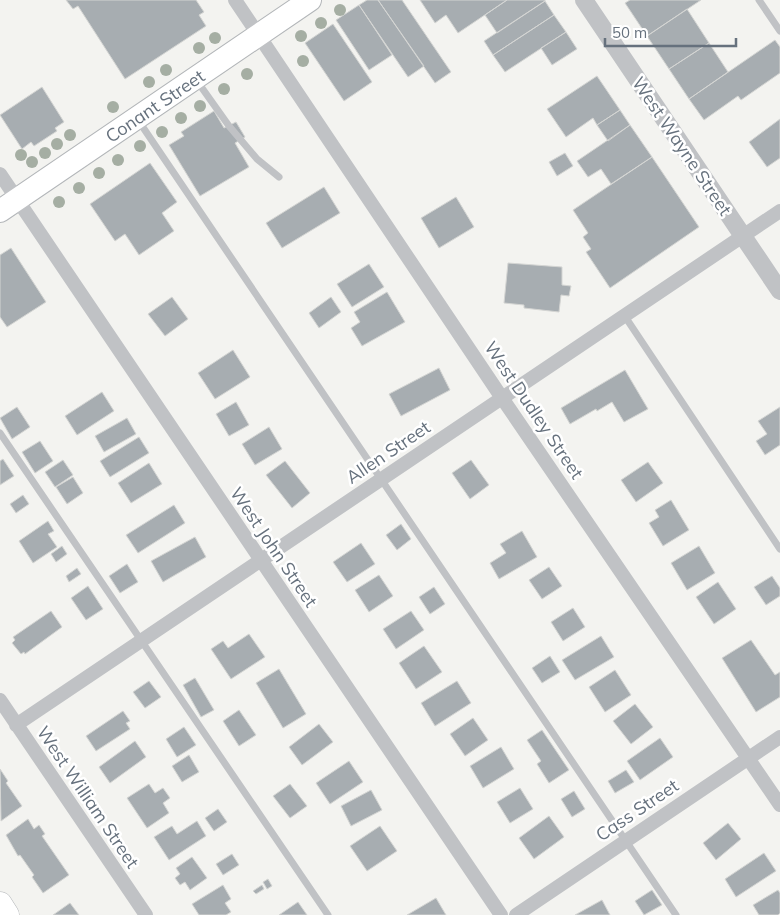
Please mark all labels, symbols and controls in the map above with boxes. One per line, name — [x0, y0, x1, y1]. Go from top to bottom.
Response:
scale bar — [605, 15, 736, 47]
text: 50 m — [612, 23, 647, 42]
street label: Conant Street — [101, 64, 209, 148]
street label: West Wayne Street — [627, 72, 737, 220]
street label: West Dudley Street — [479, 337, 589, 483]
street label: Allen Street — [342, 415, 434, 489]
street label: West John Street — [225, 482, 323, 612]
street label: West William Street — [32, 721, 144, 873]
street label: Cass Street — [591, 774, 683, 846]

